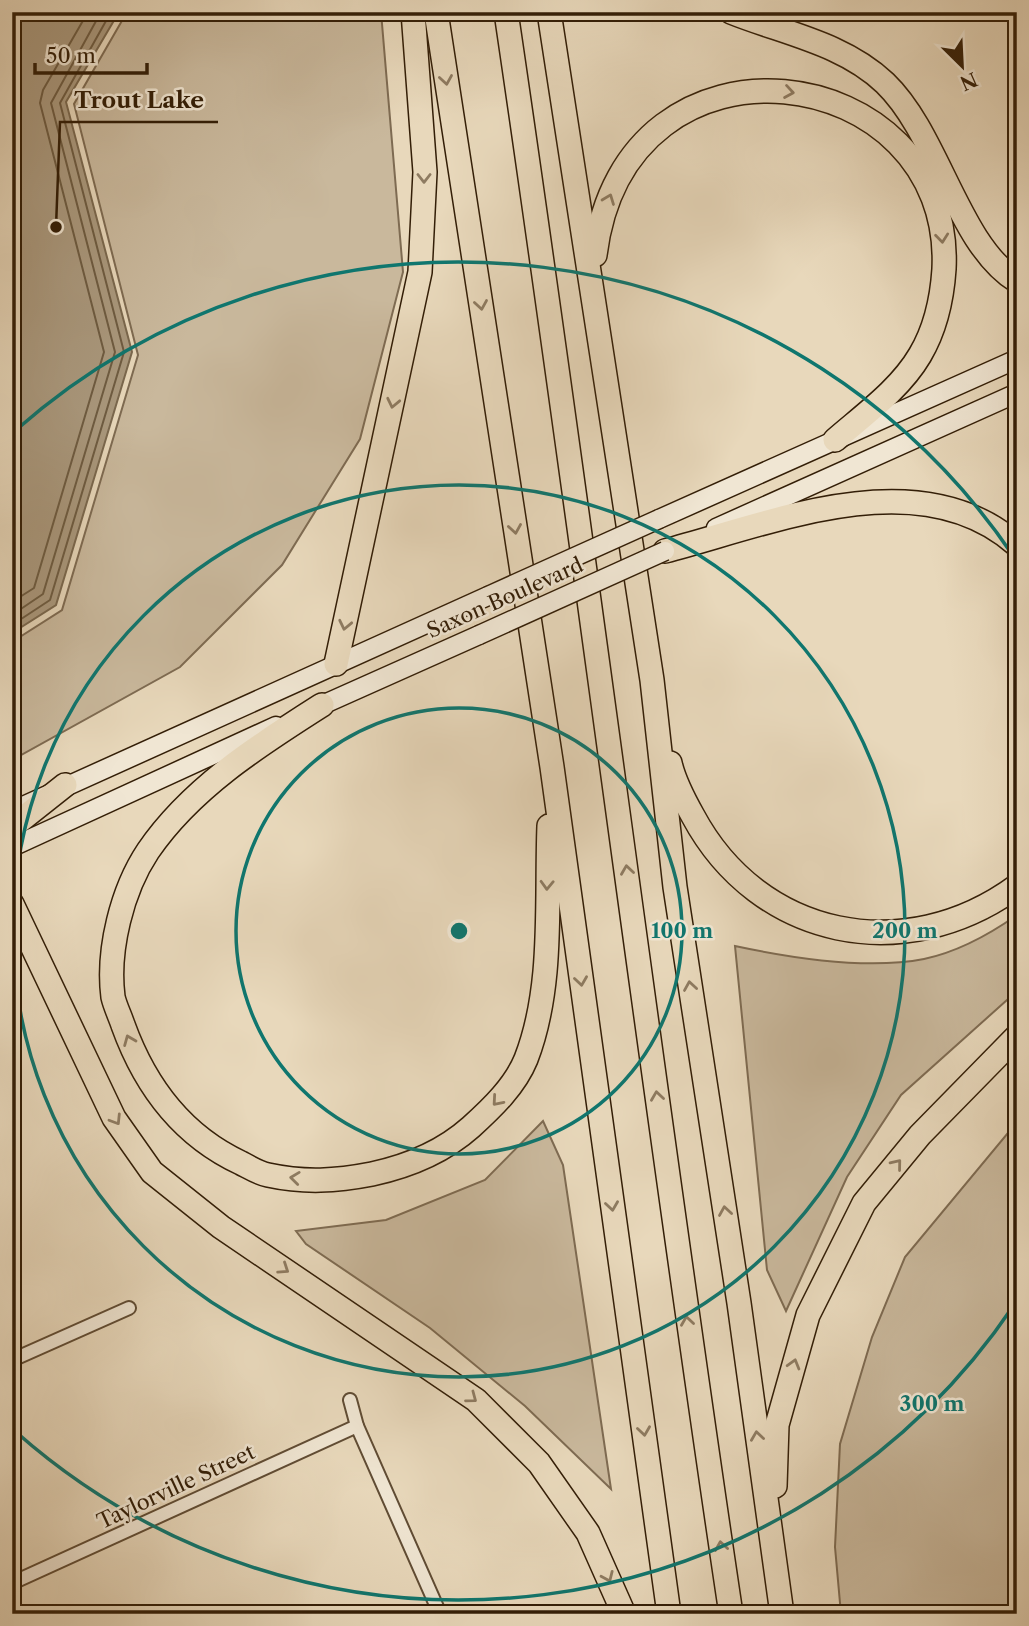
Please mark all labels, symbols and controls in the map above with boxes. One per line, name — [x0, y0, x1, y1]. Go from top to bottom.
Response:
scale bar — [35, 32, 147, 76]
north arrow — [928, 32, 998, 102]
text: 50 m — [46, 43, 96, 68]
text: N — [956, 67, 981, 95]
one-way arrow — [438, 74, 453, 86]
callout: Trout Lake — [60, 78, 218, 122]
one-way arrow — [784, 84, 795, 99]
text: Trout Lake — [74, 86, 204, 114]
one-way arrow — [416, 173, 432, 184]
one-way arrow — [600, 193, 614, 205]
one-way arrow — [935, 232, 950, 244]
one-way arrow — [473, 299, 488, 310]
one-way arrow — [387, 397, 402, 409]
one-way arrow — [507, 524, 522, 535]
street label: Saxon Boulevard — [423, 552, 587, 643]
one-way arrow — [338, 619, 353, 631]
one-way arrow — [620, 864, 635, 876]
one-way arrow — [540, 879, 555, 890]
text: 100 m — [651, 918, 713, 943]
text: 200 m — [872, 918, 938, 943]
centre of rings — [447, 919, 471, 943]
one-way arrow — [574, 975, 589, 986]
one-way arrow — [683, 980, 698, 992]
one-way arrow — [123, 1035, 137, 1047]
one-way arrow — [650, 1090, 665, 1102]
one-way arrow — [493, 1092, 505, 1105]
one-way arrow — [107, 1112, 120, 1125]
one-way arrow — [888, 1159, 901, 1171]
one-way arrow — [289, 1171, 300, 1186]
one-way arrow — [605, 1200, 620, 1212]
one-way arrow — [718, 1205, 733, 1217]
one-way arrow — [276, 1261, 289, 1274]
one-way arrow — [680, 1315, 695, 1327]
one-way arrow — [786, 1359, 800, 1371]
one-way arrow — [464, 1389, 476, 1402]
text: 300 m — [900, 1391, 964, 1416]
one-way arrow — [636, 1425, 651, 1437]
one-way arrow — [750, 1431, 765, 1442]
street label: Taylorville Street — [93, 1439, 259, 1534]
one-way arrow — [714, 1540, 729, 1552]
one-way arrow — [600, 1570, 614, 1582]

